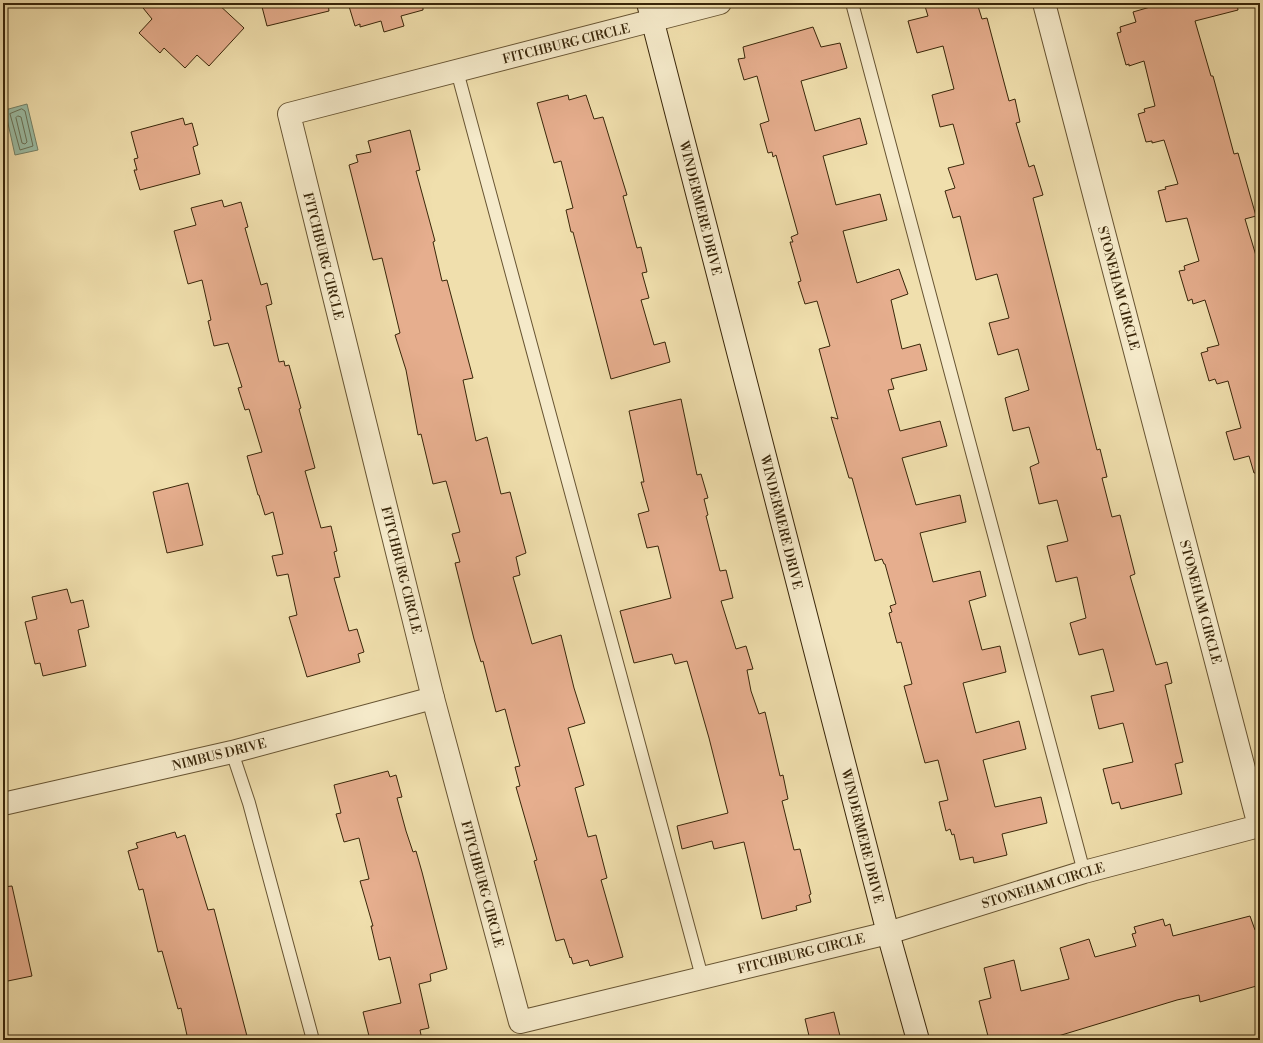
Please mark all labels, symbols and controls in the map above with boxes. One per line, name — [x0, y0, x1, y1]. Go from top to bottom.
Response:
street label: FITCHBURG CIRCLE — [501, 20, 632, 68]
street label: WINDERMERE DRIVE — [675, 138, 724, 277]
street label: FITCHBURG CIRCLE — [299, 191, 347, 322]
street label: STONEHAM CIRCLE — [1094, 224, 1142, 352]
street label: WINDERMERE DRIVE — [756, 452, 805, 591]
street label: FITCHBURG CIRCLE — [377, 505, 425, 636]
street label: STONEHAM CIRCLE — [1176, 538, 1224, 666]
street label: NIMBUS DRIVE — [170, 736, 268, 774]
street label: WINDERMERE DRIVE — [837, 766, 886, 905]
street label: FITCHBURG CIRCLE — [457, 819, 507, 949]
street label: STONEHAM CIRCLE — [980, 860, 1107, 912]
street label: FITCHBURG CIRCLE — [736, 930, 867, 978]

